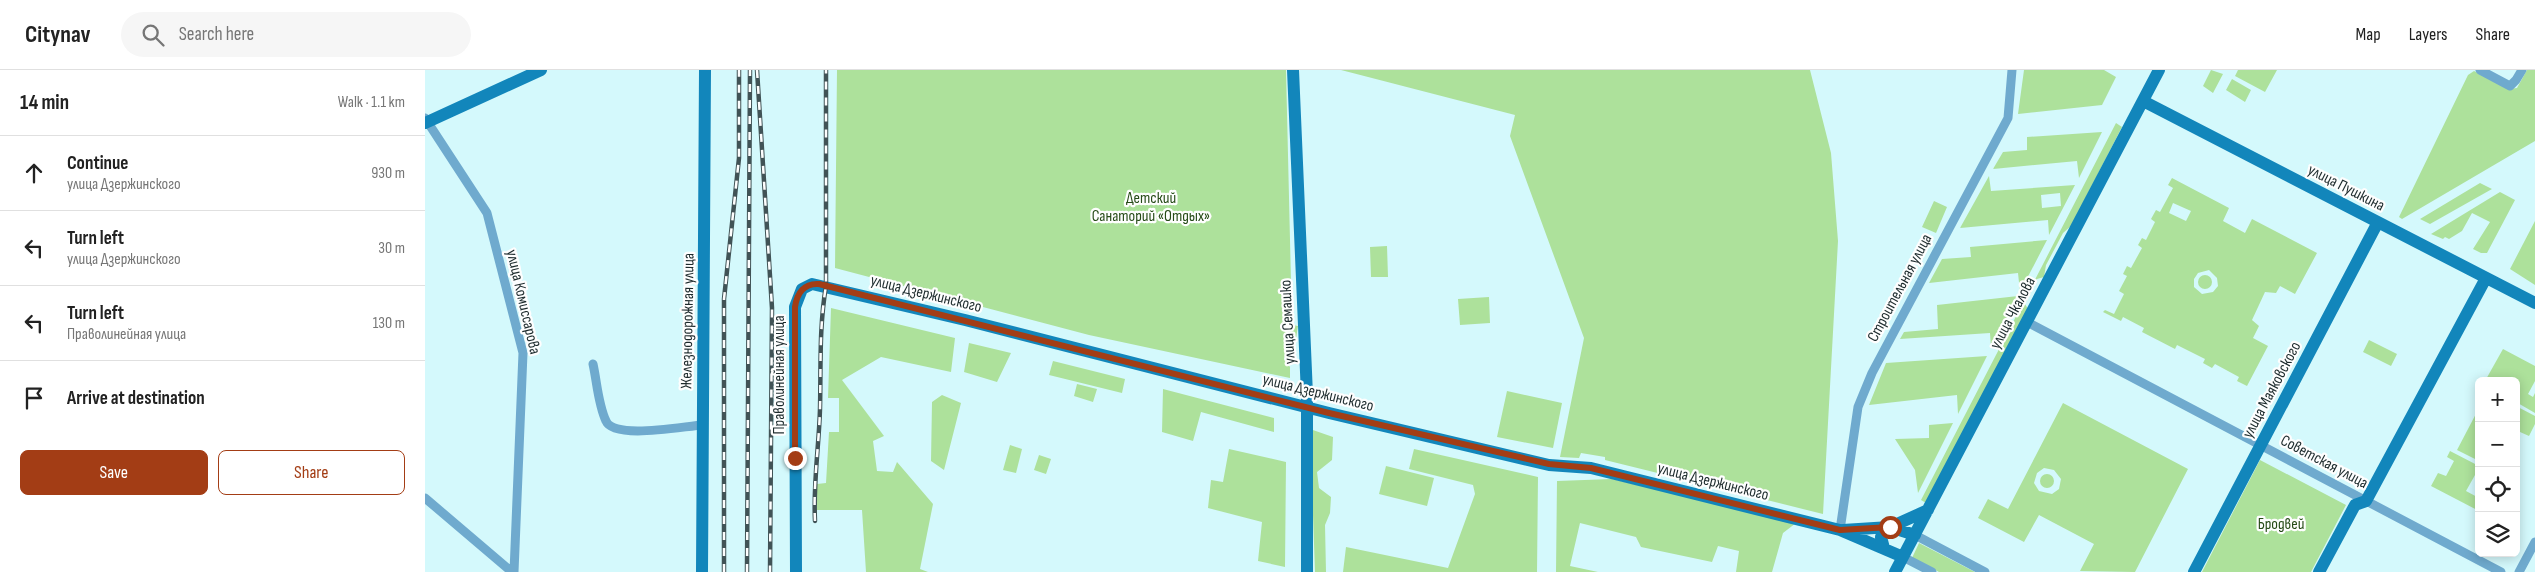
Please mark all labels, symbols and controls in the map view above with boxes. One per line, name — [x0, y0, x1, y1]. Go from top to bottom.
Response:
search box — [121, 12, 471, 57]
text: Citynav — [25, 20, 91, 49]
icon: search — [139, 21, 167, 49]
text: Search here — [179, 23, 254, 46]
text: Map — [2356, 24, 2381, 45]
text: Layers — [2409, 24, 2448, 45]
text: Share — [2476, 24, 2510, 45]
text: 14 min — [20, 90, 69, 115]
text: Walk · 1.1 km — [338, 93, 405, 112]
text: Continue — [67, 152, 128, 175]
icon: ahead — [20, 159, 48, 187]
street label: улица Пушкина — [2304, 161, 2388, 215]
text: 930 m — [371, 164, 405, 183]
text: улица Дзержинского — [67, 175, 181, 194]
park label: Детский Санаторий «Отдых» — [1092, 189, 1210, 226]
text: Turn left — [67, 227, 124, 250]
street label: Строительная улица — [1864, 231, 1936, 345]
icon: left — [20, 234, 48, 262]
text: 30 m — [378, 239, 405, 258]
street label: улица Комиссарова — [502, 248, 544, 356]
text: улица Дзержинского — [67, 250, 181, 269]
street label: Железнодорожная улица — [677, 253, 699, 389]
street label: улица Дзержинского — [869, 271, 983, 317]
street label: улица Чкалова — [1986, 274, 2040, 352]
street label: улица Семашко — [1276, 279, 1300, 365]
text: Turn left — [67, 302, 124, 325]
icon: left — [20, 309, 48, 337]
text: 130 m — [373, 314, 405, 333]
street label: Праволинейная улица — [770, 315, 789, 435]
text: Праволинейная улица — [67, 325, 186, 344]
street label: улица Маяковского — [2239, 339, 2305, 441]
street label: улица Дзержинского — [1261, 370, 1375, 416]
map controls — [2475, 377, 2520, 557]
button: + — [2475, 377, 2520, 422]
icon: arrive — [20, 384, 48, 412]
text: Arrive at destination — [67, 387, 205, 410]
button: − — [2475, 422, 2520, 467]
street label: Советская улица — [2277, 431, 2371, 493]
route end — [784, 447, 807, 470]
button: Save — [20, 450, 208, 495]
button: Share — [218, 450, 405, 495]
street label: улица Дзержинского — [1656, 459, 1770, 505]
button: locate — [2475, 467, 2520, 512]
button: layers — [2475, 512, 2520, 557]
park label: Бродвей — [2258, 515, 2304, 534]
route start — [1879, 516, 1902, 539]

